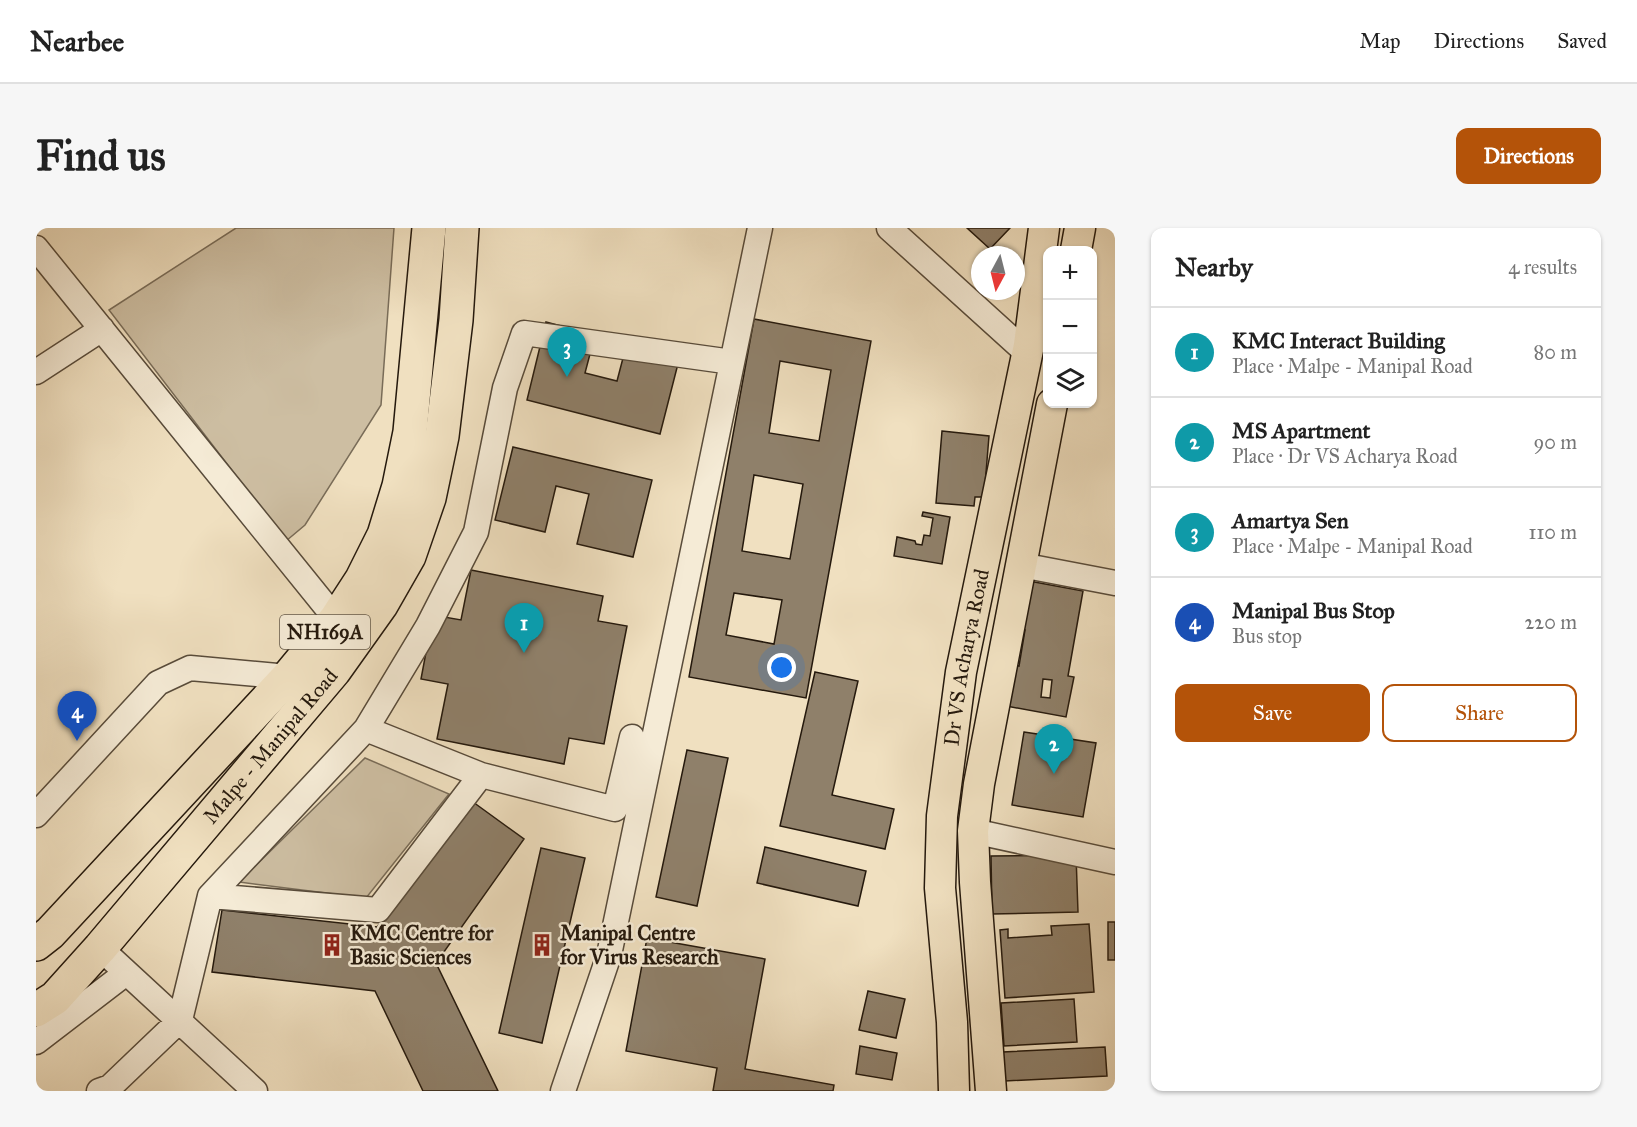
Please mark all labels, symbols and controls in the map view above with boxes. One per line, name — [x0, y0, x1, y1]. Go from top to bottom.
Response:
text: Nearbee — [30, 24, 124, 59]
text: Map — [1360, 28, 1401, 54]
text: Directions — [1434, 28, 1524, 54]
text: Saved — [1557, 28, 1607, 54]
button: Directions — [1456, 128, 1601, 184]
text: Find us — [36, 130, 166, 182]
north arrow — [971, 246, 1025, 300]
map controls — [1043, 246, 1097, 408]
button: + — [1043, 246, 1097, 300]
text: Nearby — [1175, 251, 1253, 283]
text: 4 results — [1508, 255, 1577, 279]
button: − — [1043, 300, 1097, 354]
text: KMC Interact Building — [1232, 327, 1445, 354]
pin: 3 — [548, 328, 586, 377]
text: 1 — [1191, 340, 1198, 364]
text: 80 m — [1534, 340, 1577, 364]
button: layers — [1043, 354, 1097, 408]
text: Place · Malpe - Manipal Road — [1232, 354, 1473, 378]
text: MS Apartment — [1232, 417, 1370, 444]
text: 2 — [1190, 430, 1199, 454]
text: 90 m — [1534, 430, 1577, 454]
text: Place · Dr VS Acharya Road — [1232, 444, 1458, 468]
text: Amartya Sen — [1232, 507, 1349, 534]
text: 3 — [1191, 520, 1199, 544]
text: 110 m — [1529, 520, 1577, 544]
text: Place · Malpe - Manipal Road — [1232, 534, 1473, 558]
street label: Dr VS Acharya Road — [938, 566, 995, 748]
text: Manipal Bus Stop — [1232, 597, 1395, 624]
pin: 1 — [504, 604, 544, 653]
text: 4 — [1189, 610, 1200, 634]
text: 220 m — [1525, 610, 1577, 634]
road number: NH169A — [280, 615, 370, 649]
text: Bus stop — [1232, 624, 1302, 648]
your location — [767, 653, 796, 682]
street label: Malpe - Manipal Road — [198, 663, 344, 829]
button: Save — [1175, 684, 1370, 742]
button: Share — [1382, 684, 1577, 742]
pin: 4 — [58, 692, 96, 741]
pin: 2 — [1034, 724, 1074, 774]
place label: KMC Centre for Basic Sciences — [350, 920, 494, 970]
place label: Manipal Centre for Virus Research — [559, 920, 719, 970]
building icon: KMC Centre for Basic Sciences — [319, 932, 345, 958]
building icon: Manipal Centre for Virus Research — [529, 932, 555, 958]

